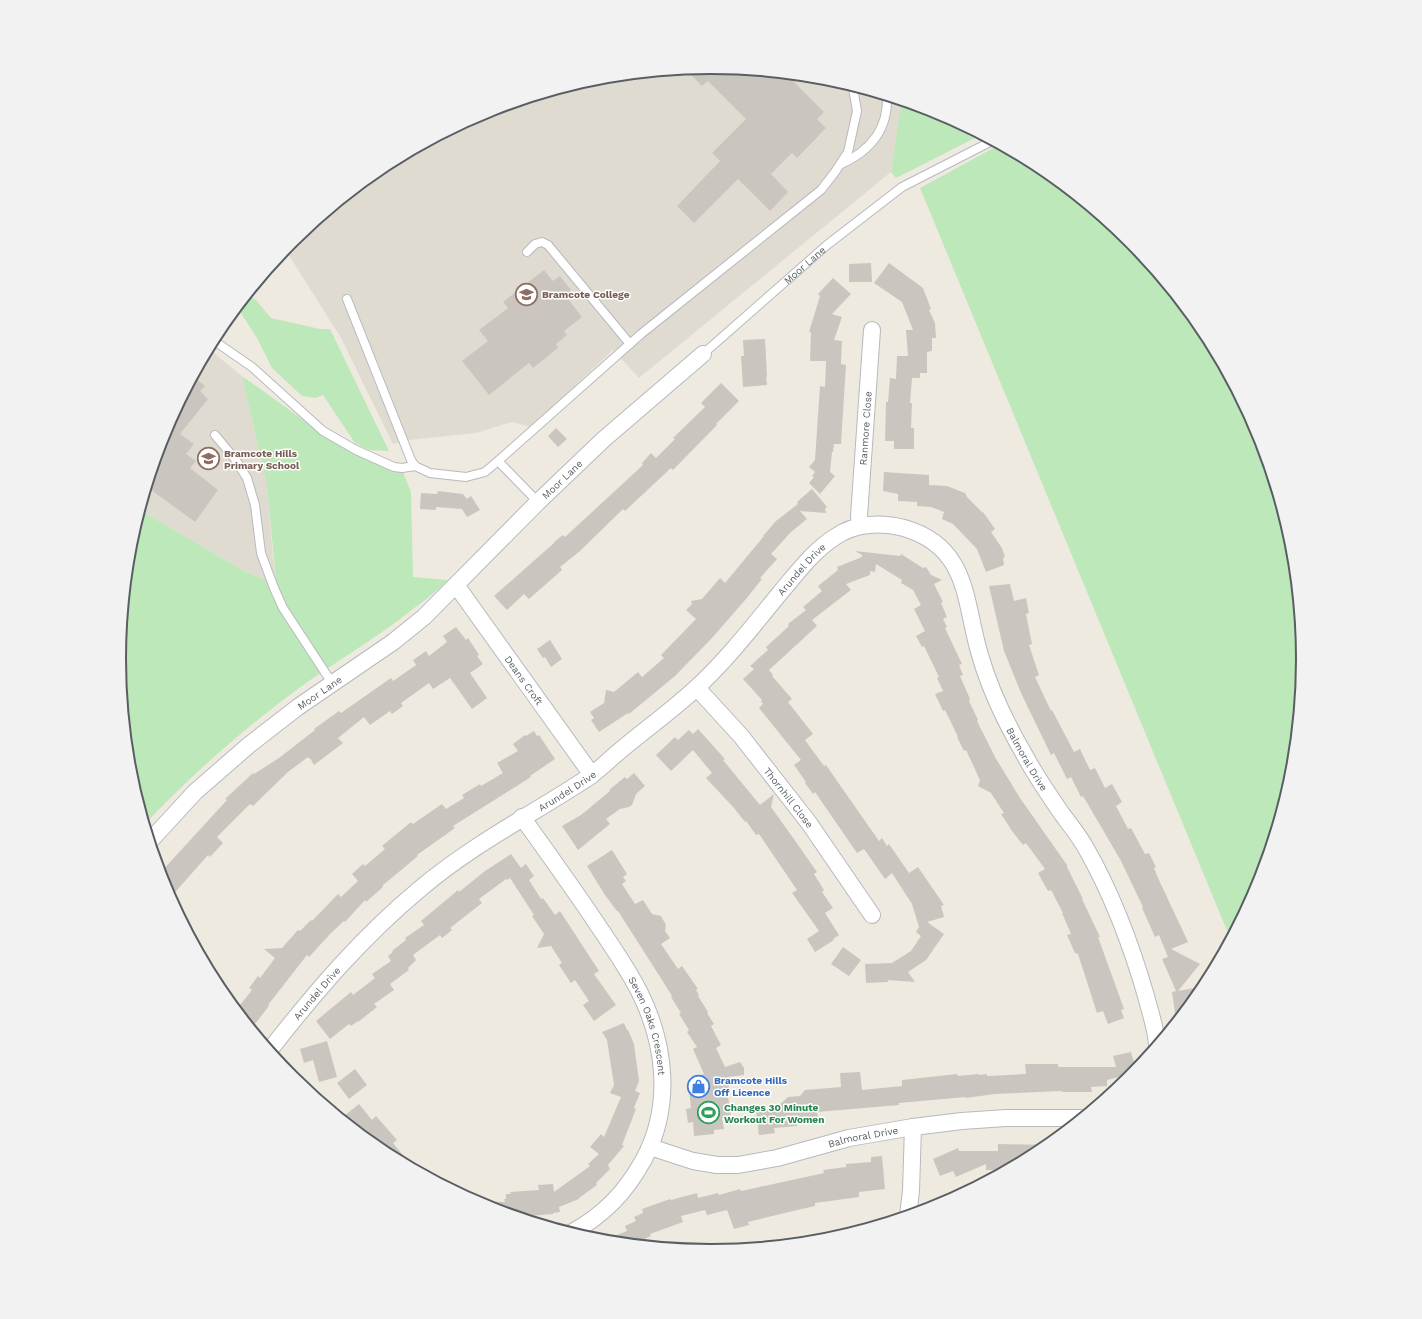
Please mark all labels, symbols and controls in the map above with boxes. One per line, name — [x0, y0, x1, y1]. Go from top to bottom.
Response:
street label: Moor Lane — [781, 244, 827, 286]
school or university icon: Bramcote College — [514, 281, 540, 307]
place label: Bramcote College — [542, 289, 630, 300]
street label: Ranmore Close — [857, 391, 873, 466]
school or university icon: Bramcote Hills Primary School — [195, 446, 221, 472]
place label: Bramcote Hills Primary School — [224, 448, 300, 471]
street label: Moor Lane — [539, 457, 584, 501]
street label: Arundel Drive — [775, 541, 828, 597]
street label: Deans Croft — [503, 653, 546, 708]
street label: Moor Lane — [295, 673, 344, 711]
street label: Balmoral Drive — [1005, 725, 1050, 793]
street label: Thornhill Close — [762, 765, 816, 830]
street label: Arundel Drive — [536, 768, 598, 813]
street label: Arundel Drive — [291, 964, 342, 1022]
street label: Seven Oaks Crescent — [627, 975, 668, 1076]
shop icon: Bramcote Hills Off Licence — [685, 1073, 711, 1099]
place label: Bramcote Hills Off Licence — [714, 1075, 788, 1098]
sports icon: Changes 30 Minute Workout For Women — [696, 1100, 722, 1126]
place label: Changes 30 Minute Workout For Women — [724, 1102, 824, 1125]
street label: Balmoral Drive — [827, 1124, 899, 1149]

